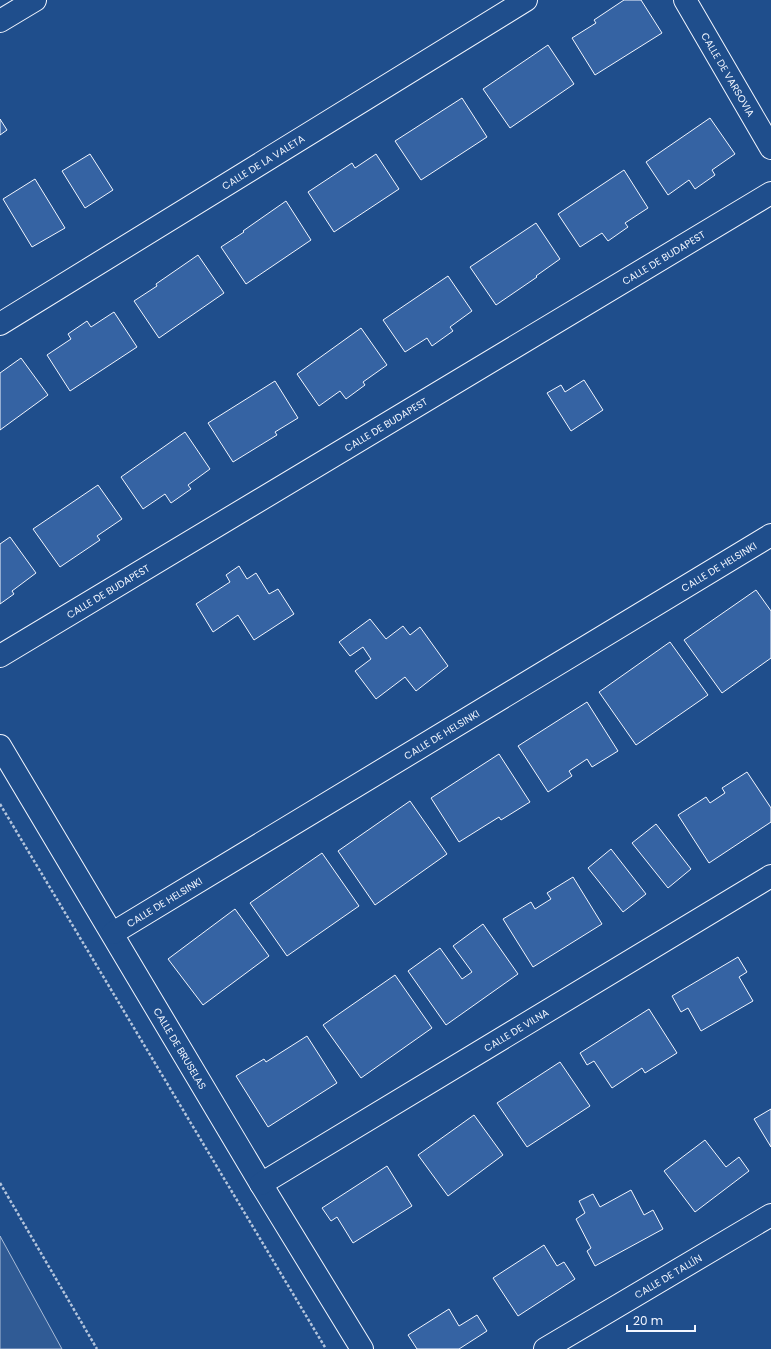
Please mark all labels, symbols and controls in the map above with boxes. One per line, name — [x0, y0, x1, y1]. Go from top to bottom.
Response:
street label: CALLE DE VARSOVIA — [697, 30, 758, 120]
street label: CALLE DE LA VALETA — [219, 131, 308, 194]
street label: CALLE DE BUDAPEST — [619, 227, 709, 289]
street label: CALLE DE BUDAPEST — [342, 394, 431, 456]
street label: CALLE DE HELSINKI — [678, 538, 760, 596]
street label: CALLE DE BUDAPEST — [64, 560, 153, 622]
street label: CALLE DE HELSINKI — [401, 706, 483, 763]
street label: CALLE DE HELSINKI — [124, 874, 205, 931]
street label: CALLE DE BRUSELAS — [150, 1005, 210, 1092]
street label: CALLE DE VILNA — [481, 1005, 552, 1056]
street label: CALLE DE TALLÍN — [632, 1251, 705, 1302]
scale bar — [627, 1307, 695, 1333]
text: 20 m — [633, 1312, 663, 1329]

